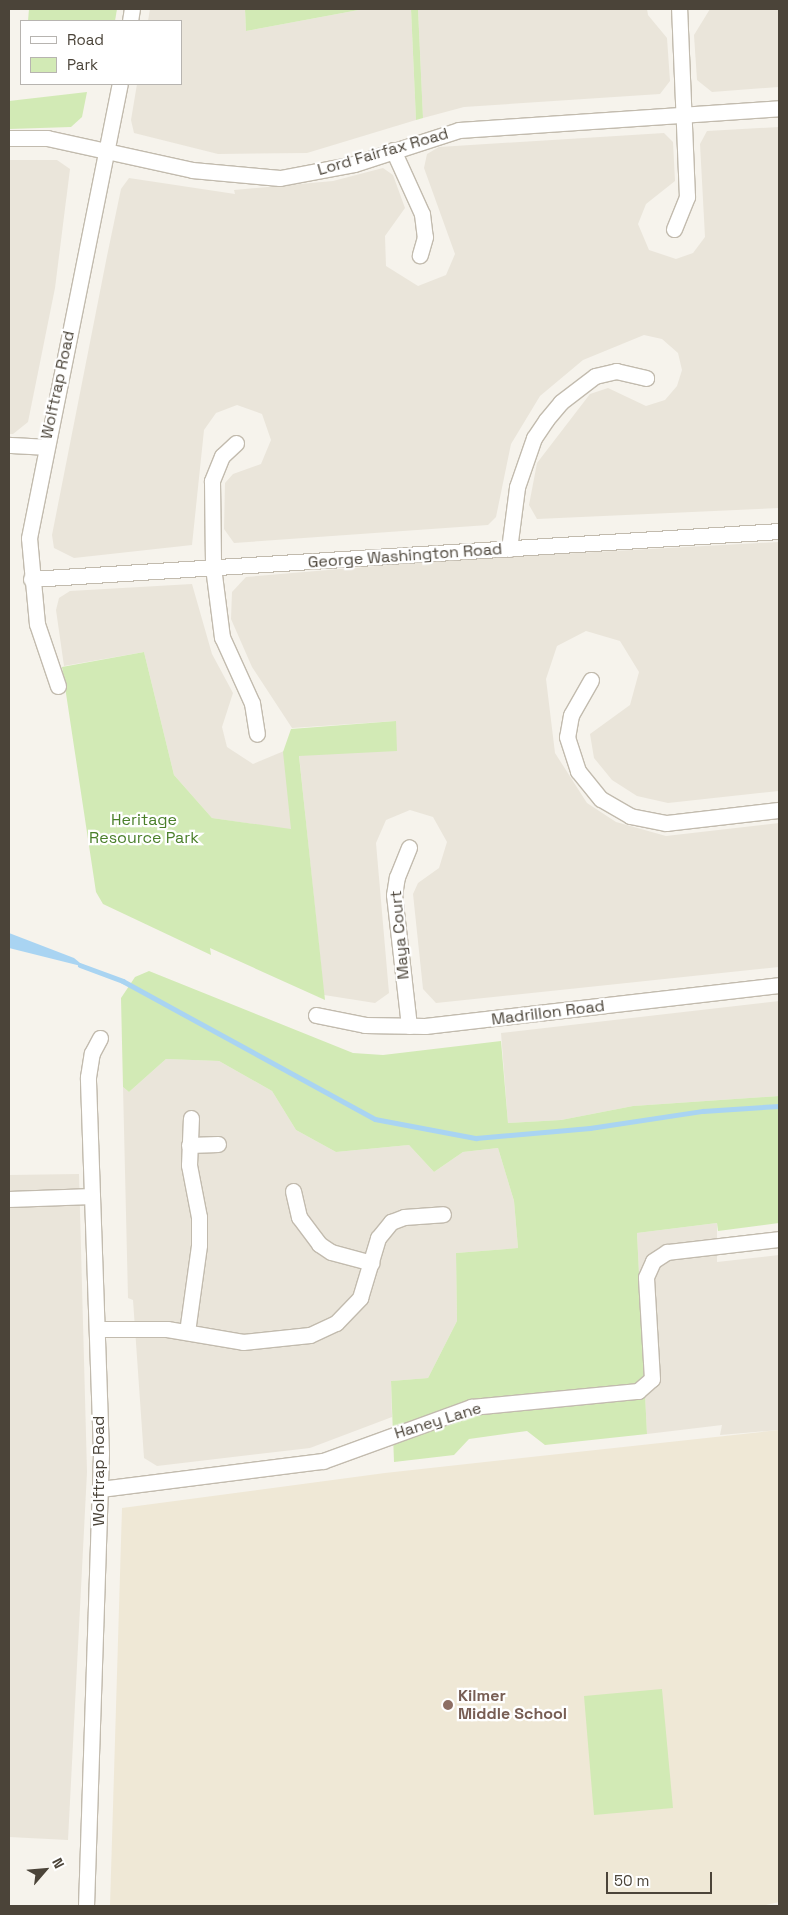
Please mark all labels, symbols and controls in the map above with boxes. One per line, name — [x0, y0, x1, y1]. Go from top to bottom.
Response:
legend — [20, 20, 182, 85]
text: Road — [67, 30, 104, 49]
text: Park — [67, 55, 98, 74]
street label: Lord Fairfax Road — [315, 124, 451, 180]
street label: Wolftrap Road — [37, 329, 79, 441]
street label: George Washington Road — [307, 540, 503, 572]
park label: Heritage Resource Park — [89, 810, 199, 848]
street label: Maya Court — [387, 890, 413, 980]
street label: Madrillon Road — [490, 997, 606, 1029]
street label: Haney Lane — [392, 1399, 484, 1443]
street label: Wolftrap Road — [89, 1416, 109, 1526]
place label: Kilmer Middle School — [458, 1686, 567, 1724]
marker: Kilmer Middle School — [442, 1699, 454, 1711]
north arrow — [20, 1845, 70, 1895]
text: N — [48, 1855, 69, 1871]
scale bar — [608, 1862, 714, 1894]
text: 50 m — [614, 1871, 649, 1890]

